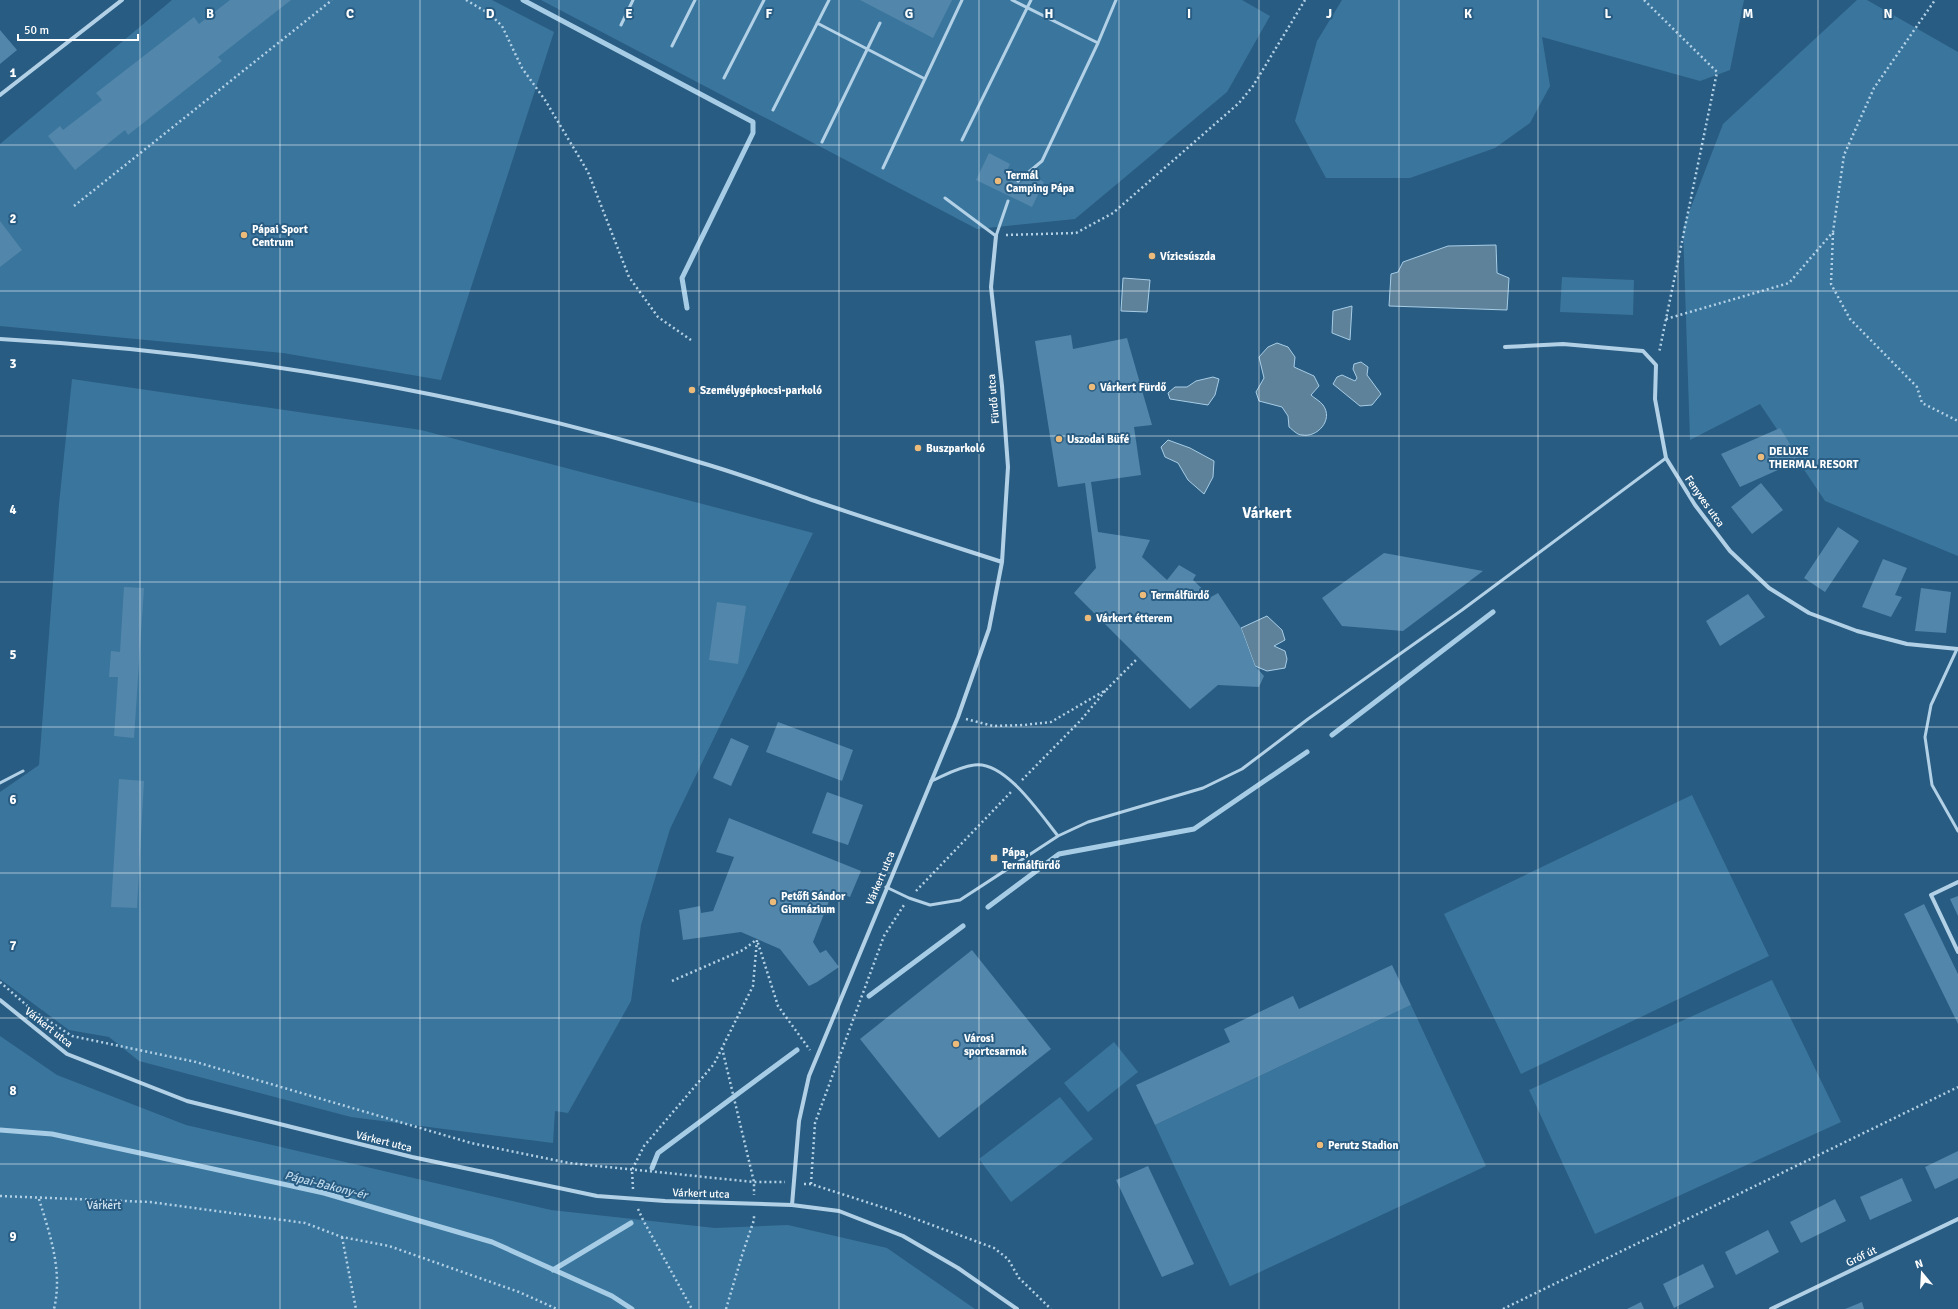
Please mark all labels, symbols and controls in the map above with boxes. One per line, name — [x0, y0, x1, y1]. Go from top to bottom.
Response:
text: B — [206, 6, 214, 22]
text: C — [346, 6, 354, 22]
text: D — [486, 6, 495, 22]
text: E — [625, 6, 633, 22]
text: F — [766, 6, 773, 22]
text: G — [905, 6, 913, 22]
text: H — [1045, 6, 1053, 22]
text: I — [1187, 6, 1191, 22]
text: J — [1326, 6, 1332, 22]
text: K — [1464, 6, 1472, 22]
text: L — [1605, 6, 1612, 22]
text: M — [1743, 6, 1754, 22]
text: N — [1883, 6, 1893, 22]
scale bar — [18, 16, 138, 42]
text: 50 m — [24, 23, 49, 38]
text: 1 — [9, 65, 17, 81]
place label: Termál Camping Pápa — [1006, 169, 1075, 195]
marker: Termál Camping Pápa — [993, 176, 1003, 186]
text: 2 — [9, 211, 17, 227]
place label: Pápai Sport Centrum — [252, 223, 308, 249]
marker: Pápai Sport Centrum — [239, 230, 249, 240]
place label: Vízicsúszda — [1160, 250, 1216, 263]
marker: Vízicsúszda — [1147, 251, 1157, 261]
text: 3 — [9, 356, 17, 372]
street label: Fürdő utca — [985, 373, 1002, 424]
place label: Várkert Fürdő — [1100, 381, 1166, 394]
marker: Várkert Fürdő — [1087, 382, 1097, 392]
place label: Személygépkocsi-parkoló — [700, 384, 822, 397]
marker: Személygépkocsi-parkoló — [687, 385, 697, 395]
place label: Uszodai Büfé — [1067, 433, 1130, 446]
marker: Uszodai Büfé — [1054, 434, 1064, 444]
place label: Buszparkoló — [926, 442, 985, 455]
marker: Buszparkoló — [913, 443, 923, 453]
place label: DELUXE THERMAL RESORT — [1769, 445, 1859, 471]
marker: DELUXE THERMAL RESORT — [1756, 452, 1766, 462]
street label: Fenyves utca — [1682, 473, 1727, 530]
text: 4 — [9, 502, 17, 518]
district label: Várkert — [1242, 504, 1292, 522]
place label: Termálfürdő — [1151, 589, 1210, 602]
marker: Termálfürdő — [1138, 590, 1148, 600]
place label: Várkert étterem — [1096, 612, 1172, 625]
marker: Várkert étterem — [1083, 613, 1093, 623]
text: 5 — [9, 647, 17, 663]
text: 6 — [9, 792, 17, 808]
place label: Pápa, Termálfürdő — [1002, 846, 1061, 872]
street label: Várkert utca — [863, 849, 898, 907]
marker: Pápa, Termálfürdő — [989, 853, 999, 863]
place label: Petőfi Sándor Gimnázium — [781, 890, 846, 916]
marker: Petőfi Sándor Gimnázium — [768, 897, 778, 907]
text: 7 — [9, 938, 17, 954]
street label: Várkert utca — [22, 1005, 76, 1050]
place label: Városi sportcsarnok — [964, 1032, 1027, 1058]
marker: Városi sportcsarnok — [951, 1039, 961, 1049]
text: 8 — [9, 1083, 17, 1099]
street label: Várkert utca — [354, 1128, 414, 1155]
place label: Perutz Stadion — [1328, 1139, 1399, 1152]
marker: Perutz Stadion — [1315, 1140, 1325, 1150]
water label: Pápai-Bakony-ér — [283, 1168, 370, 1203]
street label: Várkert utca — [672, 1186, 730, 1201]
park label: Várkert — [87, 1199, 121, 1212]
text: 9 — [9, 1229, 17, 1245]
street label: Gróf út — [1844, 1243, 1879, 1269]
north arrow — [1902, 1253, 1942, 1293]
text: N — [1913, 1257, 1925, 1271]

